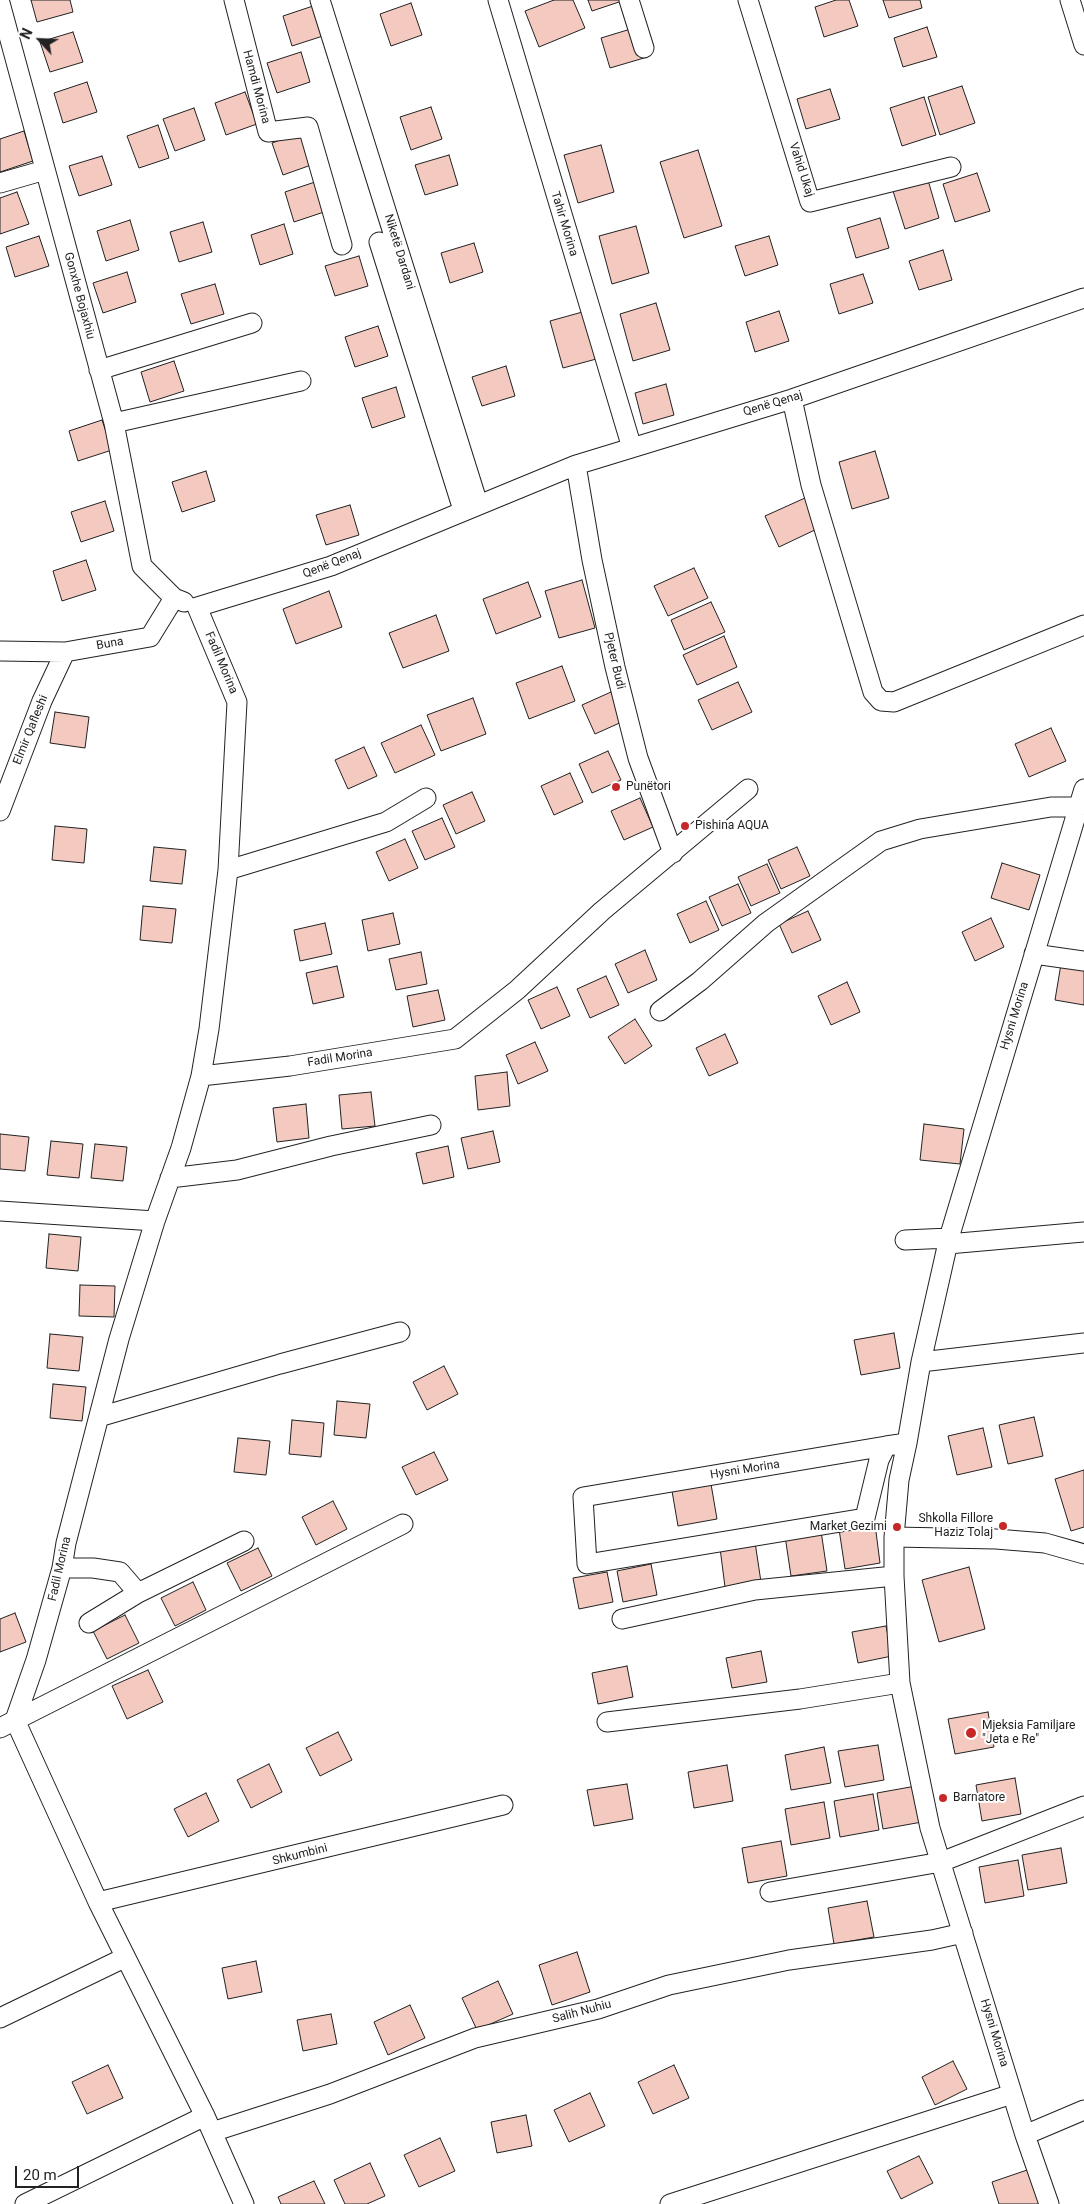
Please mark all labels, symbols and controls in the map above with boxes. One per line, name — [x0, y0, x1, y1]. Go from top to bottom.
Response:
north arrow — [15, 15, 65, 65]
text: N — [17, 26, 36, 42]
street label: Hamdi Morina — [239, 49, 273, 125]
street label: Vahid Ukaj — [785, 141, 817, 199]
street label: Tahir Morina — [547, 190, 581, 258]
street label: Niketë Dardani — [381, 212, 417, 292]
street label: Gonxhe Bojaxhiu — [60, 251, 98, 341]
street label: Qenë Qenaj — [742, 388, 804, 420]
street label: Qenë Qenaj — [301, 546, 363, 582]
street label: Fadil Morina — [201, 630, 241, 696]
street label: Pjeter Budi — [600, 631, 628, 691]
street label: Buna — [95, 635, 125, 653]
street label: Elmir Qafleshi — [10, 693, 52, 767]
place label: Punëtori — [626, 780, 671, 794]
marker: Punëtori — [610, 781, 622, 793]
place label: Pishina AQUA — [695, 819, 769, 833]
marker: Pishina AQUA — [679, 820, 691, 832]
street label: Hysni Morina — [998, 980, 1032, 1052]
street label: Fadil Morina — [306, 1046, 374, 1070]
street label: Hysni Morina — [709, 1457, 781, 1483]
place label: Shkolla Fillore Haziz Tolaj — [918, 1512, 993, 1540]
place label: Market Gezimi — [810, 1520, 887, 1534]
marker: Shkolla Fillore Haziz Tolaj — [997, 1520, 1009, 1532]
marker: Market Gezimi — [891, 1521, 903, 1533]
street label: Fadil Morina — [46, 1535, 74, 1603]
place label: Mjeksia Familjare "Jeta e Re" — [982, 1719, 1075, 1747]
marker: Mjeksia Familjare "Jeta e Re" — [964, 1726, 978, 1740]
place label: Barnatore — [953, 1791, 1005, 1805]
marker: Barnatore — [937, 1792, 949, 1804]
street label: Shkumbini — [271, 1841, 329, 1869]
street label: Salih Nuhiu — [551, 1997, 613, 2027]
street label: Hysni Morina — [977, 1997, 1011, 2069]
scale bar — [18, 2156, 81, 2188]
text: 20 m — [23, 2166, 57, 2184]

